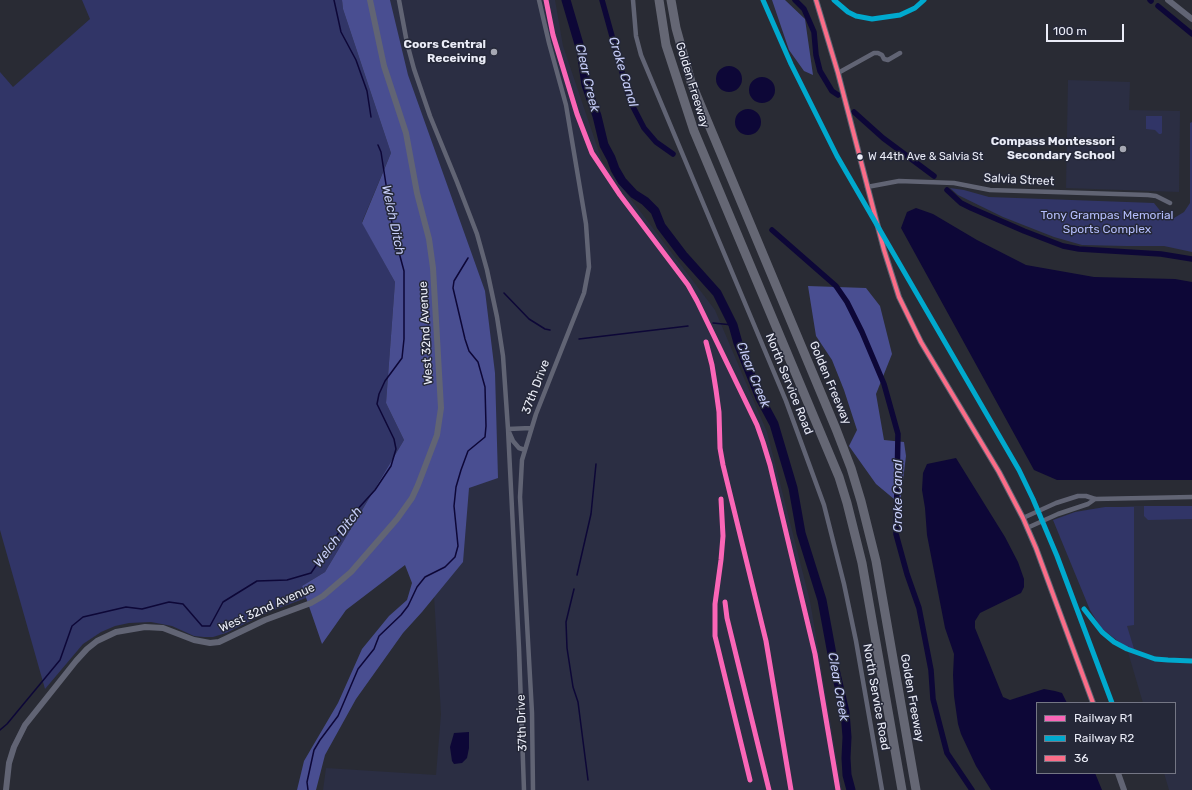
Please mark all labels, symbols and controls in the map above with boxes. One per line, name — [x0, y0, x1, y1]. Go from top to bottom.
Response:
scale bar — [1048, 16, 1126, 42]
text: 100 m — [1053, 24, 1087, 38]
water label: Croke Canal — [605, 35, 641, 109]
place label: Coors Central Receiving — [404, 38, 486, 66]
street label: Golden Freeway — [672, 40, 712, 130]
water label: Clear Creek — [572, 42, 602, 114]
marker: Coors Central Receiving — [489, 47, 499, 57]
place label: Compass Montessori Secondary School — [991, 135, 1115, 163]
marker: Compass Montessori Secondary School — [1118, 144, 1128, 154]
place label: W 44th Ave & Salvia St — [868, 150, 983, 164]
marker: W 44th Ave & Salvia St — [855, 152, 865, 162]
street label: Salvia Street — [983, 171, 1055, 189]
water label: Welch Ditch — [378, 184, 408, 256]
park label: Tony Grampas Memorial Sports Complex — [1041, 209, 1173, 237]
street label: West 32nd Avenue — [416, 281, 436, 385]
street label: North Service Road — [762, 331, 816, 437]
street label: Golden Freeway — [806, 339, 854, 427]
water label: Clear Creek — [733, 340, 773, 410]
street label: 37th Drive — [519, 358, 553, 416]
water label: Croke Canal — [890, 460, 906, 532]
water label: Welch Ditch — [310, 504, 366, 570]
street label: West 32nd Avenue — [217, 580, 317, 636]
street label: North Service Road — [860, 643, 892, 751]
water label: Clear Creek — [824, 651, 852, 723]
street label: Golden Freeway — [897, 653, 927, 743]
street label: 37th Drive — [514, 694, 530, 752]
legend — [1036, 702, 1176, 774]
text: Railway R1 — [1074, 711, 1132, 725]
text: Railway R2 — [1074, 731, 1134, 745]
text: 36 — [1074, 751, 1088, 765]

